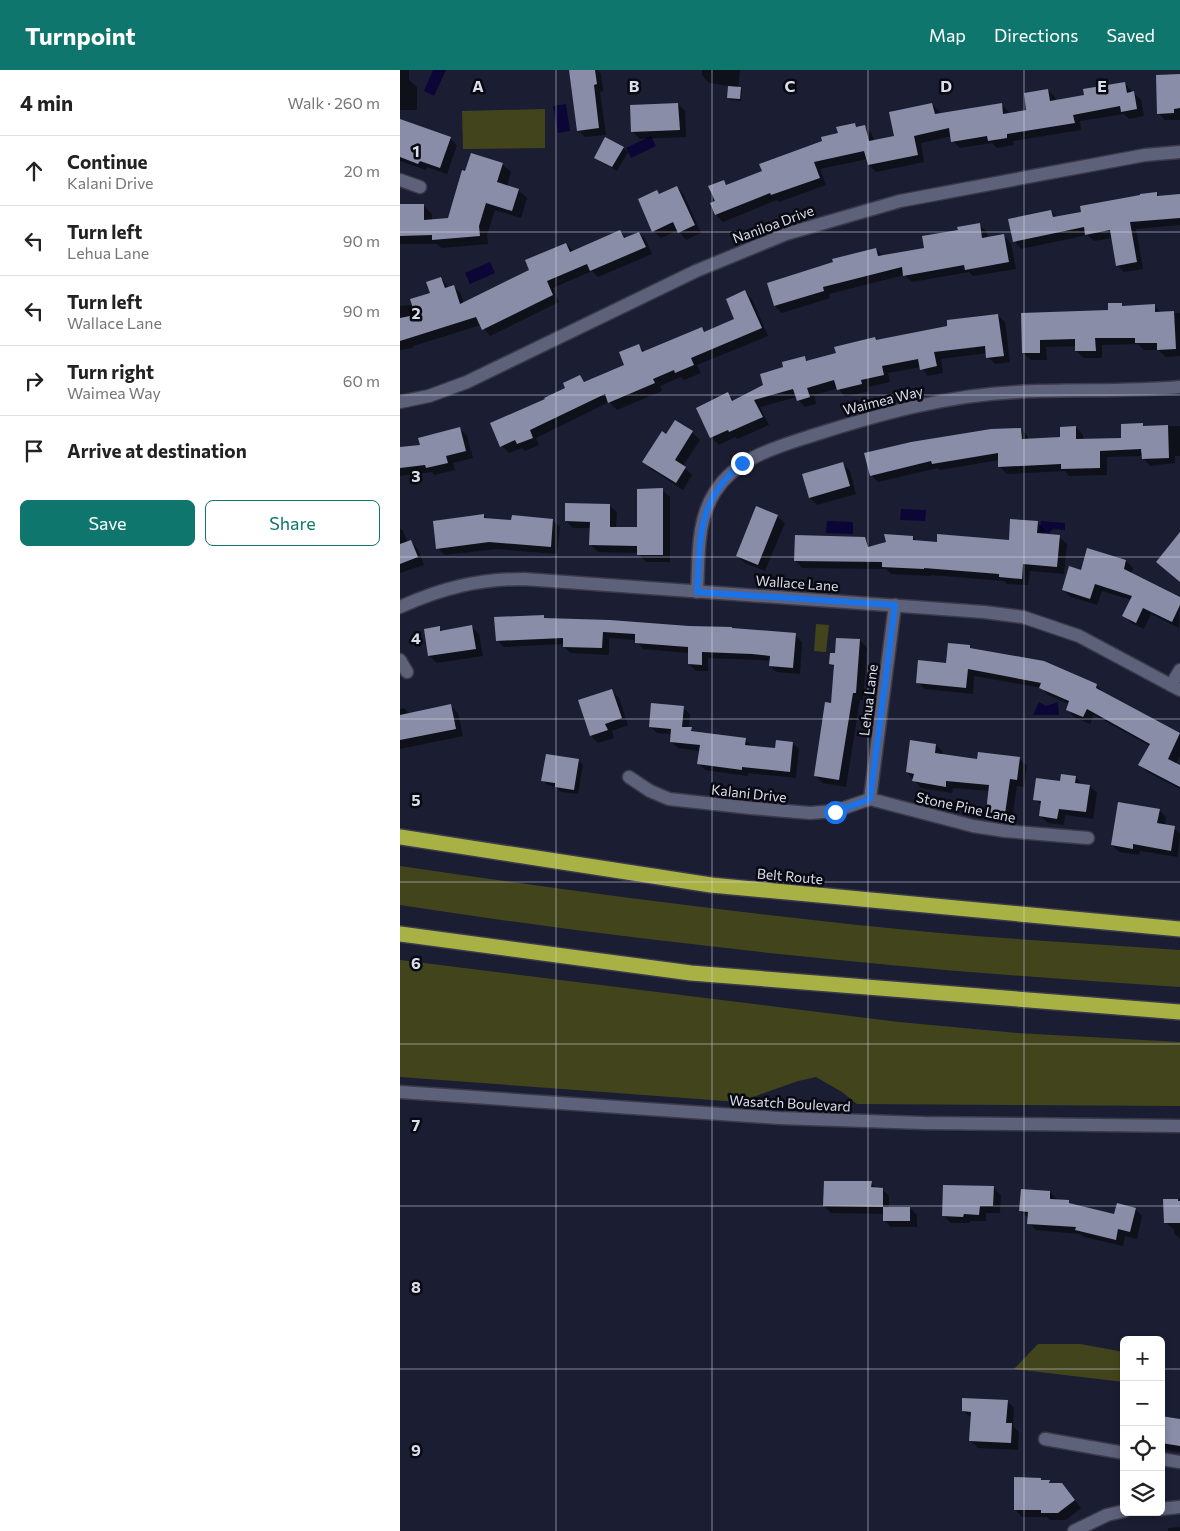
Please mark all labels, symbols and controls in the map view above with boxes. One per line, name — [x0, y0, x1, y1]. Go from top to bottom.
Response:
text: Turnpoint — [25, 21, 136, 50]
text: Map — [929, 24, 966, 46]
text: Directions — [994, 24, 1078, 46]
text: Saved — [1106, 24, 1155, 46]
text: A — [472, 76, 484, 95]
text: B — [629, 76, 640, 95]
text: C — [785, 76, 796, 95]
text: D — [940, 76, 952, 95]
text: E — [1097, 76, 1107, 95]
text: 4 min — [20, 90, 73, 115]
text: Walk · 260 m — [288, 93, 380, 112]
text: 1 — [412, 141, 420, 160]
text: Continue — [67, 150, 147, 173]
icon: ahead — [20, 157, 48, 185]
text: 20 m — [344, 161, 380, 180]
text: Kalani Drive — [67, 173, 154, 192]
street label: Naniloa Drive — [730, 201, 816, 247]
text: Turn left — [67, 220, 142, 243]
icon: left — [20, 227, 48, 255]
text: 90 m — [343, 231, 380, 250]
text: Lehua Lane — [67, 243, 149, 262]
text: Turn left — [67, 290, 142, 313]
icon: left — [20, 297, 48, 325]
text: 90 m — [343, 301, 380, 320]
text: 2 — [411, 303, 421, 322]
text: Wallace Lane — [67, 313, 162, 332]
text: Turn right — [67, 360, 154, 383]
icon: right — [20, 367, 48, 395]
text: 60 m — [343, 371, 380, 390]
street label: Waimea Way — [841, 382, 925, 418]
text: Waimea Way — [67, 383, 161, 402]
icon: arrive — [20, 437, 48, 465]
text: Arrive at destination — [67, 439, 247, 462]
route end — [731, 452, 754, 475]
text: 3 — [411, 466, 421, 485]
button: Save — [20, 500, 195, 546]
button: Share — [205, 500, 380, 546]
street label: Wallace Lane — [755, 572, 839, 594]
text: 4 — [411, 628, 421, 647]
street label: Lehua Lane — [855, 663, 881, 737]
street label: Kalani Drive — [710, 781, 788, 805]
street label: Stone Pine Lane — [915, 788, 1017, 826]
text: 5 — [411, 790, 421, 809]
route start — [824, 801, 847, 824]
street label: Belt Route — [756, 865, 824, 887]
text: 6 — [411, 953, 421, 972]
street label: Wasatch Boulevard — [729, 1091, 851, 1115]
text: 7 — [412, 1115, 421, 1134]
text: 8 — [411, 1277, 421, 1296]
map controls — [1120, 1336, 1165, 1516]
button: + — [1120, 1336, 1165, 1381]
button: − — [1120, 1381, 1165, 1426]
button: locate — [1120, 1426, 1165, 1471]
text: 9 — [411, 1440, 421, 1459]
button: layers — [1120, 1471, 1165, 1516]

